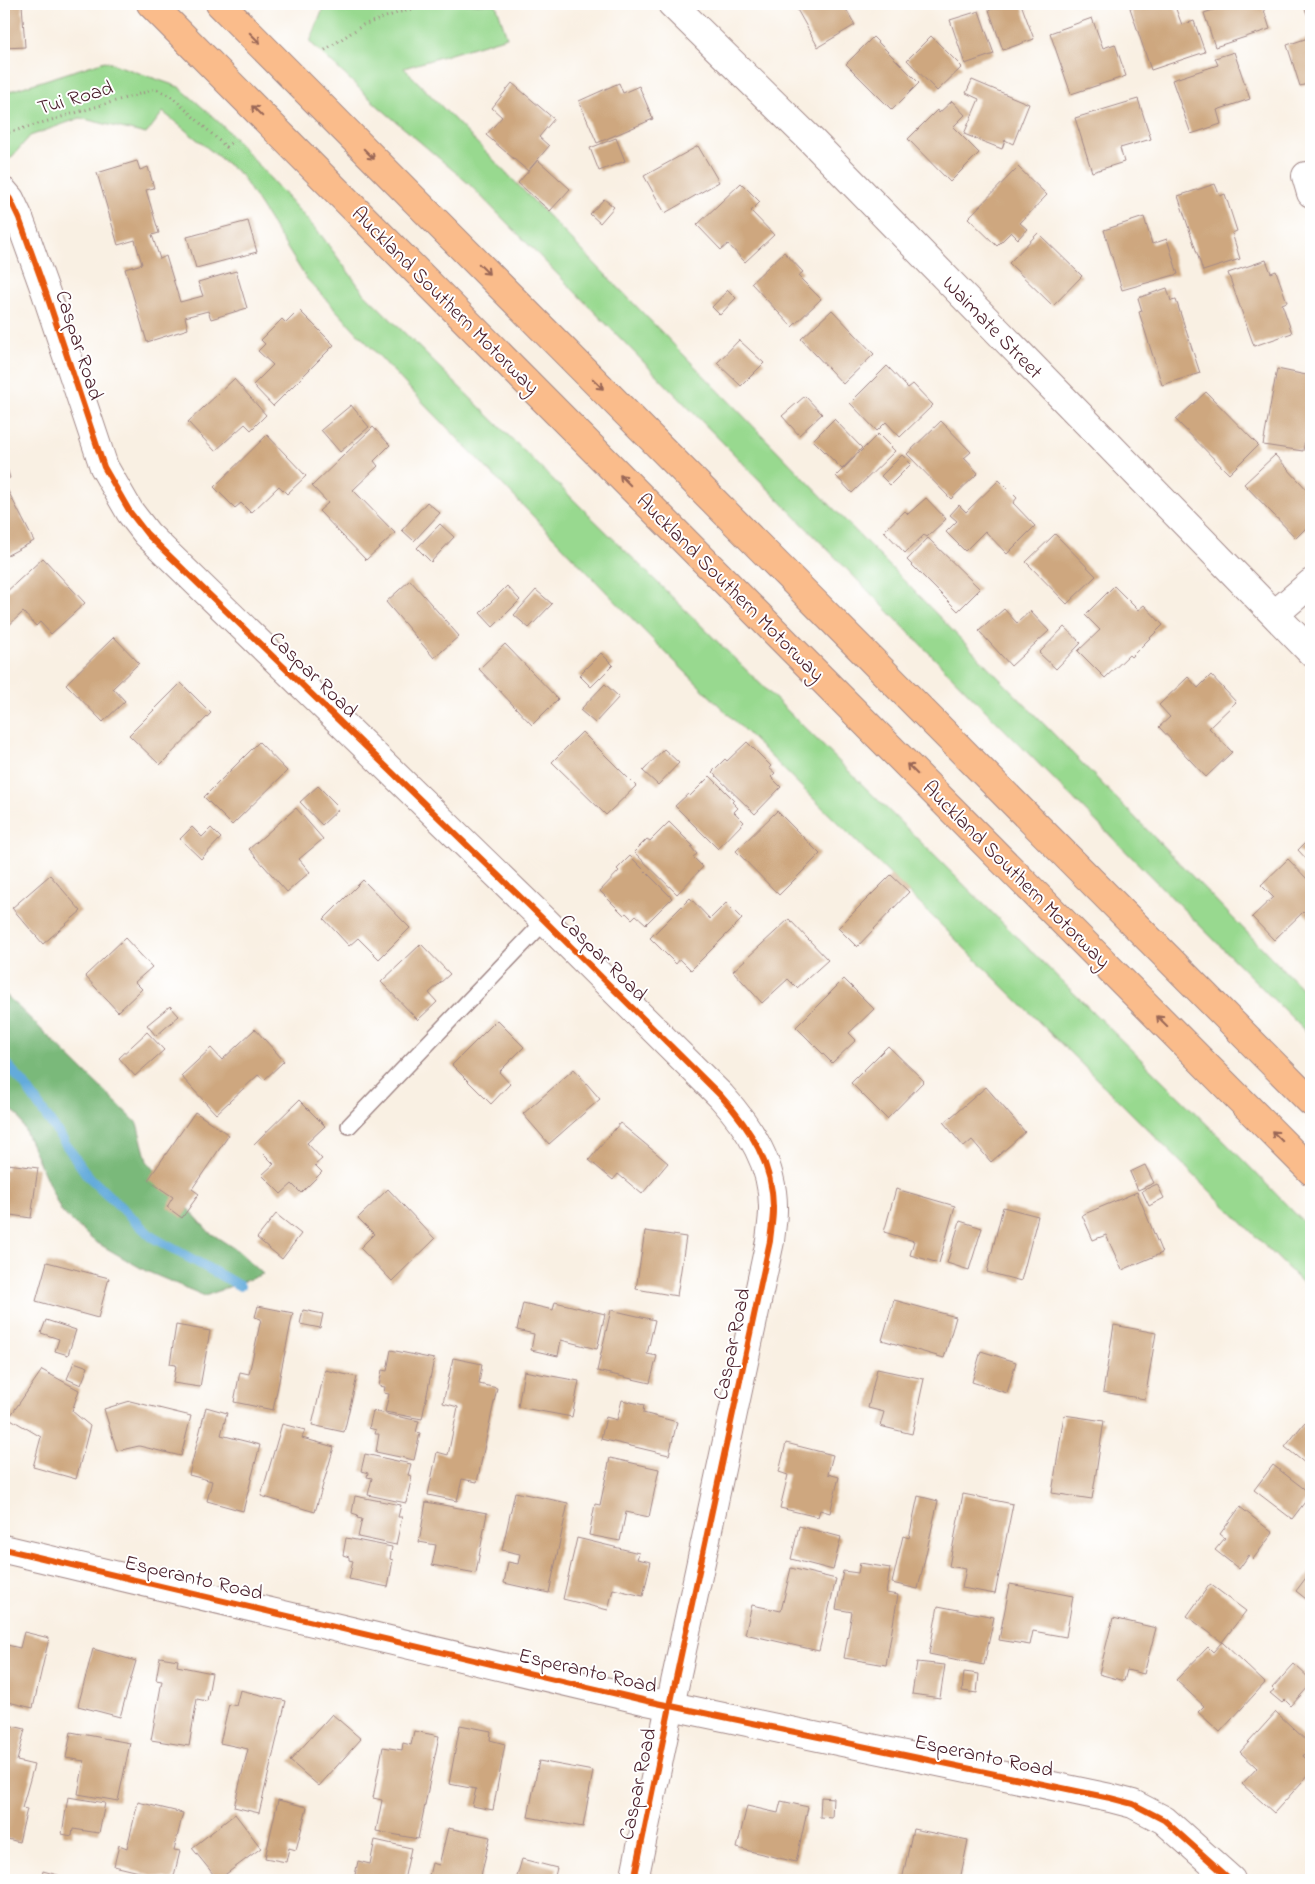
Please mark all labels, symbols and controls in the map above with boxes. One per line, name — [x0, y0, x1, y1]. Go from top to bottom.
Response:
one-way arrow — [249, 32, 261, 45]
street label: Tui Road — [34, 74, 117, 124]
one-way arrow — [251, 104, 263, 117]
one-way arrow — [363, 148, 375, 160]
street label: Auckland Southern Motorway — [342, 200, 546, 404]
one-way arrow — [477, 263, 490, 275]
street label: Waimate Street — [934, 270, 1049, 387]
street label: Caspar Road — [46, 287, 110, 405]
one-way arrow — [592, 378, 604, 391]
one-way arrow — [619, 474, 631, 486]
street label: Auckland Southern Motorway — [627, 487, 831, 691]
street label: Caspar Road — [261, 625, 364, 726]
one-way arrow — [906, 763, 918, 775]
street label: Auckland Southern Motorway — [913, 774, 1117, 978]
street label: Caspar Road — [552, 908, 654, 1009]
one-way arrow — [1156, 1015, 1169, 1027]
one-way arrow — [1271, 1130, 1283, 1142]
street label: Caspar Road — [706, 1285, 759, 1403]
street label: Esperanto Road — [121, 1548, 266, 1610]
street label: Esperanto Road — [515, 1641, 660, 1703]
street label: Caspar Road — [612, 1725, 665, 1843]
street label: Esperanto Road — [911, 1728, 1056, 1786]

